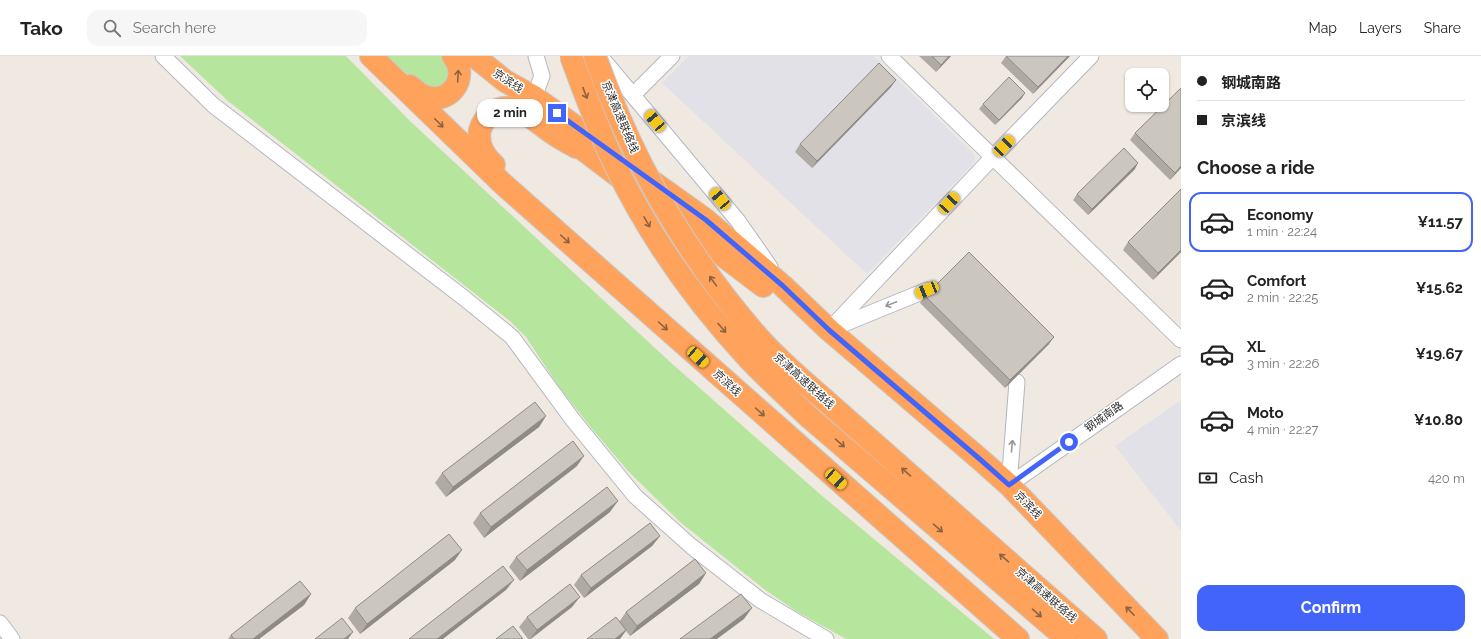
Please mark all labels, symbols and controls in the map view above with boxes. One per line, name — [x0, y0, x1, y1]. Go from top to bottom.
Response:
search box — [87, 10, 367, 46]
text: Tako — [20, 17, 63, 39]
icon: search — [101, 17, 123, 39]
text: Search here — [133, 19, 216, 37]
text: Map — [1309, 20, 1337, 36]
text: Layers — [1359, 20, 1402, 36]
text: Share — [1424, 20, 1461, 36]
street label: 京滨线 — [491, 67, 525, 95]
map controls — [1125, 68, 1169, 112]
button: locate — [1125, 68, 1169, 112]
one-way arrow — [455, 70, 462, 83]
text: 钢城南路 — [1221, 74, 1281, 92]
street label: 京津高速联络线 — [599, 79, 641, 155]
one-way arrow — [581, 86, 589, 98]
callout: 2 min — [477, 99, 543, 127]
route end — [548, 104, 566, 122]
text: 2 min — [493, 105, 527, 120]
car — [643, 108, 667, 134]
text: 京滨线 — [1221, 112, 1266, 130]
one-way arrow — [434, 118, 444, 128]
car — [991, 133, 1017, 159]
text: Choose a ride — [1197, 157, 1315, 178]
car — [708, 186, 732, 212]
car — [936, 190, 962, 216]
icon: car — [1199, 204, 1235, 240]
text: Economy — [1247, 206, 1314, 224]
text: ¥11.57 — [1417, 213, 1463, 231]
one-way arrow — [643, 216, 651, 227]
text: 1 min · 22:24 — [1247, 224, 1317, 239]
one-way arrow — [560, 235, 571, 244]
icon: car — [1199, 270, 1235, 306]
text: Comfort — [1247, 272, 1306, 290]
one-way arrow — [709, 275, 718, 286]
text: ¥15.62 — [1416, 279, 1463, 297]
car — [914, 280, 940, 300]
text: 2 min · 22:25 — [1247, 290, 1318, 305]
one-way arrow — [886, 301, 898, 309]
one-way arrow — [657, 321, 668, 330]
one-way arrow — [717, 323, 727, 333]
icon: car — [1199, 336, 1235, 372]
text: XL — [1247, 338, 1265, 356]
car — [685, 345, 711, 369]
text: ¥19.67 — [1415, 345, 1463, 363]
street label: 京津高速联络线 — [771, 350, 837, 412]
text: 3 min · 22:26 — [1247, 356, 1319, 371]
street label: 京滨线 — [710, 367, 744, 399]
street label: 钢城南路 — [1082, 399, 1126, 435]
icon: car — [1199, 402, 1235, 438]
text: Moto — [1247, 404, 1284, 422]
one-way arrow — [755, 407, 765, 417]
text: ¥10.80 — [1414, 411, 1463, 429]
text: 4 min · 22:27 — [1247, 422, 1319, 437]
route start — [1060, 433, 1078, 451]
one-way arrow — [835, 439, 845, 448]
one-way arrow — [1008, 440, 1015, 453]
car — [823, 467, 849, 491]
one-way arrow — [901, 467, 911, 476]
icon: cash — [1197, 467, 1219, 489]
text: Cash — [1229, 469, 1263, 487]
text: 420 m — [1428, 471, 1465, 486]
street label: 京滨线 — [1012, 489, 1044, 521]
one-way arrow — [933, 523, 943, 532]
one-way arrow — [998, 553, 1009, 562]
street label: 京津高速联络线 — [1013, 565, 1079, 625]
button: Confirm — [1197, 585, 1465, 631]
one-way arrow — [1125, 606, 1135, 616]
one-way arrow — [1032, 608, 1042, 617]

